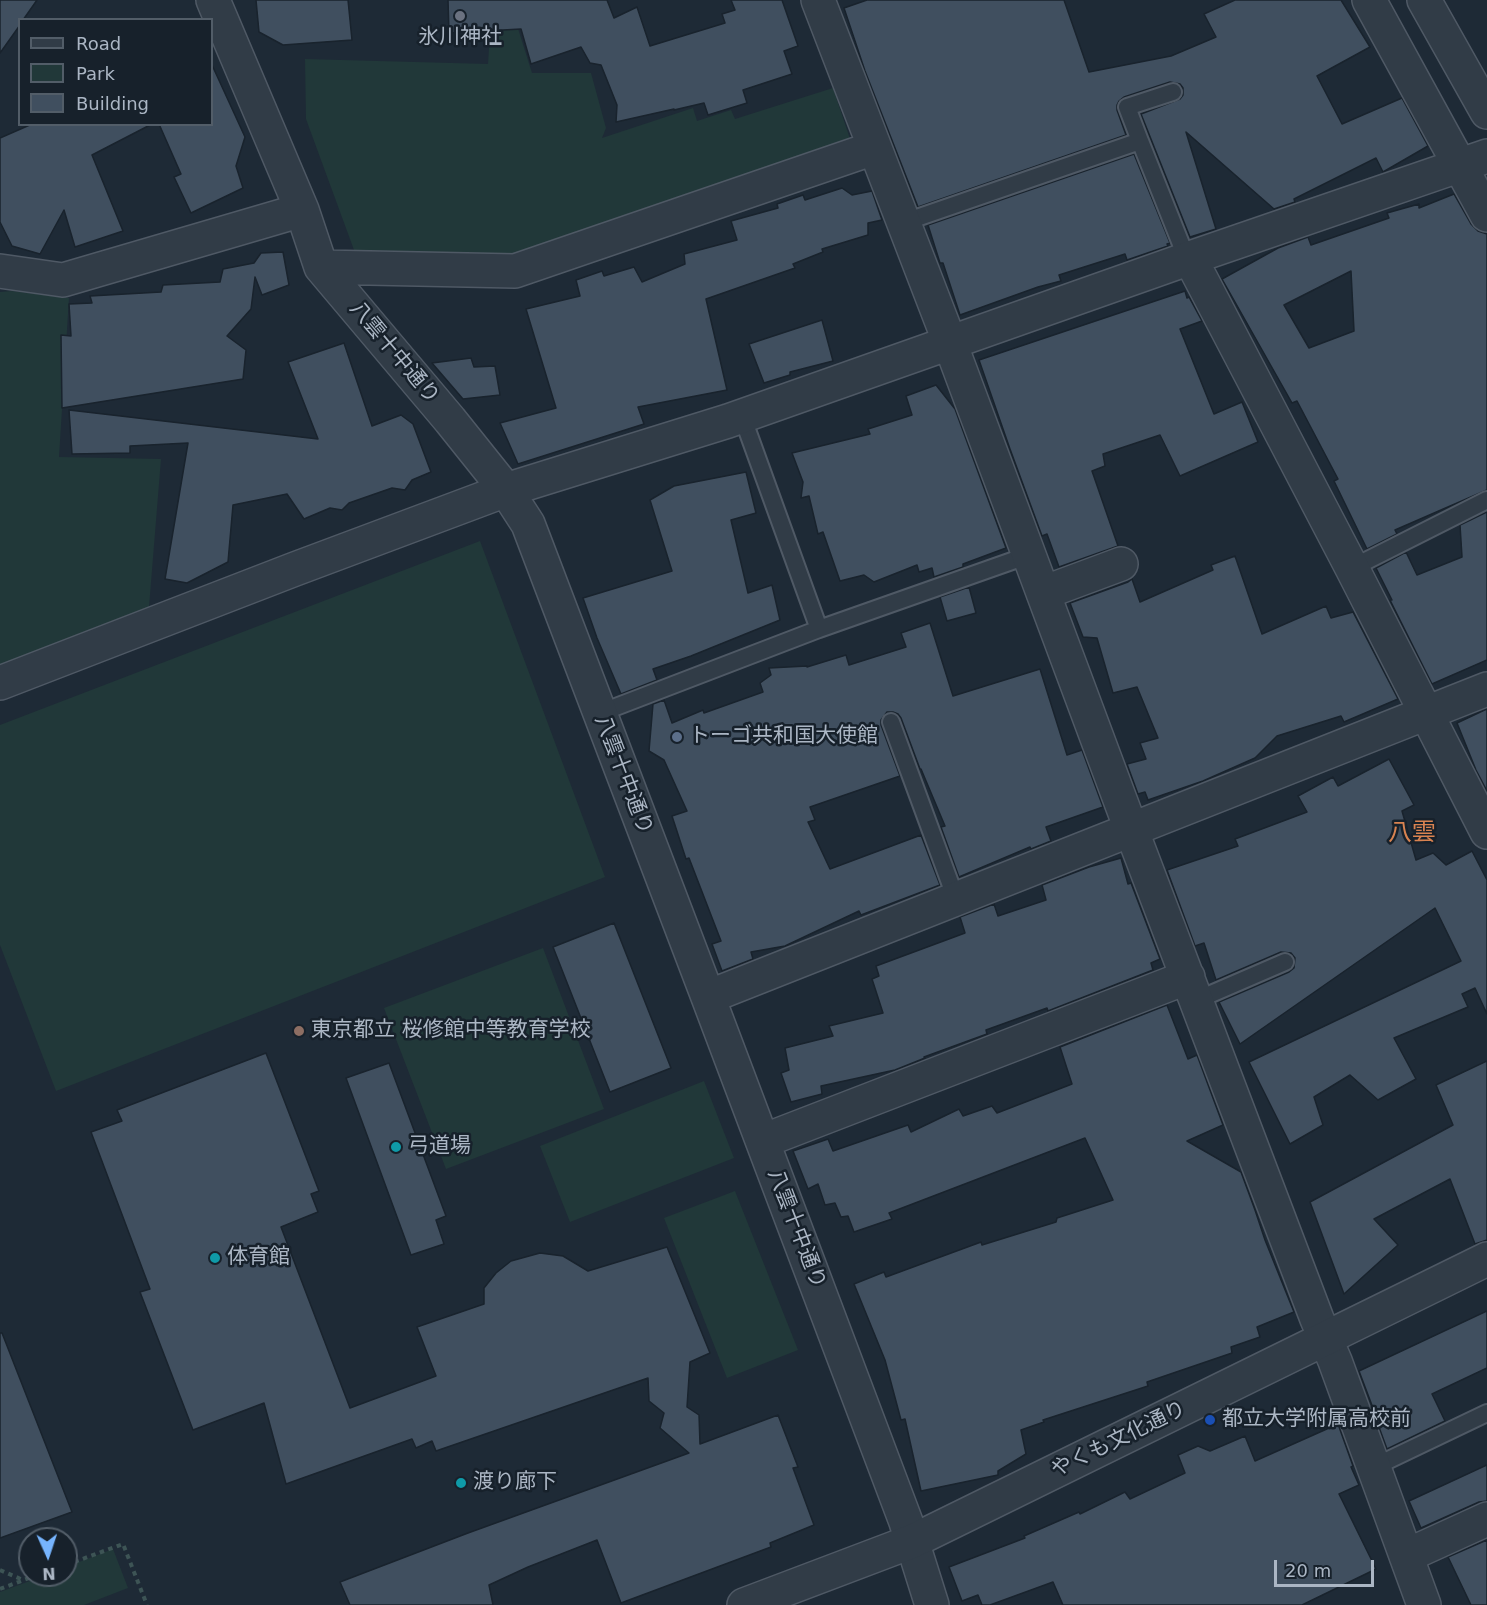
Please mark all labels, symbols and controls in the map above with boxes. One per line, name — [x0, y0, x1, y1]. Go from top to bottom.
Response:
marker: 氷川神社 — [453, 9, 467, 23]
legend — [18, 18, 213, 126]
place label: 氷川神社 — [418, 25, 502, 51]
text: Road — [76, 33, 121, 54]
text: Park — [76, 63, 115, 84]
text: Building — [76, 93, 149, 114]
street label: 八雲十中通り — [344, 297, 444, 409]
street label: 八雲十中通り — [589, 712, 657, 838]
place label: トーゴ共和国大使館 — [689, 724, 878, 750]
marker: トーゴ共和国大使館 — [670, 730, 684, 744]
district label: 八雲 — [1388, 820, 1436, 848]
place label: 東京都立 桜修館中等教育学校 — [311, 1018, 591, 1044]
marker: 東京都立 桜修館中等教育学校 — [292, 1024, 306, 1038]
place label: 弓道場 — [408, 1134, 471, 1160]
marker: 弓道場 — [389, 1140, 403, 1154]
street label: 八雲十中通り — [762, 1166, 830, 1292]
place label: 体育館 — [227, 1245, 290, 1271]
marker: 体育館 — [208, 1251, 222, 1265]
street label: やくも文化通り — [1047, 1396, 1191, 1484]
place label: 都立大学附属高校前 — [1222, 1407, 1411, 1433]
marker: 都立大学附属高校前 — [1203, 1413, 1217, 1427]
place label: 渡り廊下 — [473, 1470, 557, 1496]
marker: 渡り廊下 — [454, 1476, 468, 1490]
north arrow — [18, 1527, 78, 1587]
scale bar — [1277, 1548, 1378, 1586]
text: 20 m — [1285, 1560, 1331, 1581]
text: N — [42, 1564, 56, 1583]

